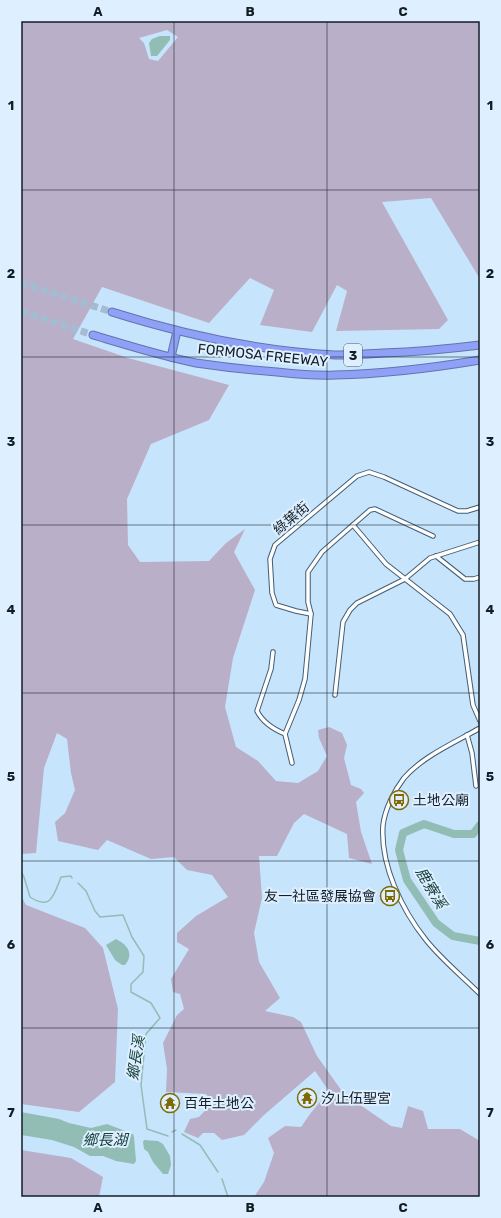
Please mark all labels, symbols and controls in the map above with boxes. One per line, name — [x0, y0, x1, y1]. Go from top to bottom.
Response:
text: A — [93, 4, 103, 19]
text: B — [245, 4, 255, 19]
text: C — [398, 4, 408, 19]
text: 1 — [8, 98, 14, 113]
text: 1 — [487, 98, 493, 113]
text: 2 — [7, 266, 15, 281]
text: 2 — [486, 266, 494, 281]
street label: FORMOSA FREEWAY — [197, 340, 329, 371]
road number: 3 — [344, 344, 362, 366]
text: 3 — [7, 434, 16, 449]
text: 3 — [486, 434, 495, 449]
street label: 綠葉街 — [270, 498, 313, 538]
text: 4 — [7, 602, 16, 617]
text: 4 — [486, 602, 495, 617]
text: 5 — [7, 769, 15, 784]
text: 5 — [486, 769, 494, 784]
bus stop icon: 土地公廟 — [388, 789, 410, 811]
place label: 土地公廟 — [413, 792, 469, 809]
water label: 鹿寮溪 — [412, 864, 451, 914]
bus stop icon: 友一社區發展協會 — [379, 885, 401, 907]
place label: 友一社區發展協會 — [264, 888, 376, 905]
text: 6 — [7, 937, 16, 952]
text: 6 — [486, 937, 495, 952]
water label: 鄉長溪 — [124, 1032, 149, 1082]
temple icon: 汐止伍聖宮 — [296, 1087, 318, 1109]
place label: 汐止伍聖宮 — [321, 1090, 391, 1107]
temple icon: 百年土地公 — [159, 1092, 181, 1114]
place label: 百年土地公 — [184, 1095, 254, 1112]
text: 7 — [7, 1105, 15, 1120]
text: 7 — [486, 1105, 494, 1120]
water label: 鄉長湖 — [82, 1131, 129, 1149]
text: A — [93, 1200, 103, 1215]
text: B — [245, 1200, 255, 1215]
text: C — [398, 1200, 408, 1215]

